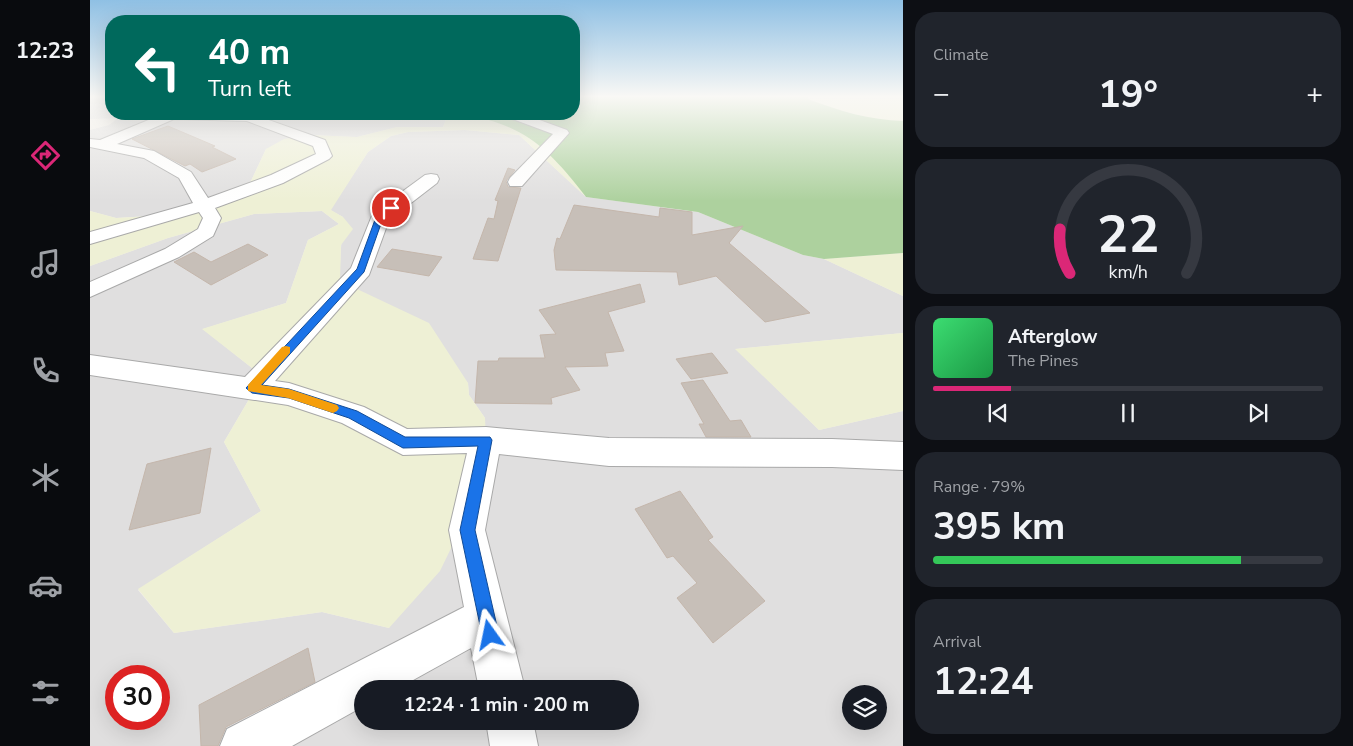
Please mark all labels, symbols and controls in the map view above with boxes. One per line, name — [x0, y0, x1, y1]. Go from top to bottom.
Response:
text: 40 m — [208, 29, 290, 76]
icon: left — [125, 35, 190, 100]
text: 12:23 — [16, 36, 74, 66]
text: Climate — [933, 44, 988, 66]
text: 19° — [1098, 69, 1158, 120]
text: Turn left — [208, 74, 291, 104]
text: − — [933, 75, 950, 113]
text: + — [1306, 75, 1323, 113]
icon: directions — [28, 138, 63, 173]
pin — [370, 187, 412, 229]
icon: arrive — [377, 194, 405, 222]
text: 22 — [1097, 199, 1159, 270]
icon: music — [28, 246, 63, 281]
text: km/h — [1108, 260, 1148, 284]
text: Afterglow — [1008, 324, 1098, 350]
text: The Pines — [1008, 350, 1078, 372]
icon: phone — [28, 353, 63, 388]
icon: previous — [984, 399, 1012, 427]
icon: pause — [1114, 399, 1142, 427]
icon: next — [1244, 399, 1272, 427]
icon: climate — [28, 460, 63, 495]
text: Range · 79% — [933, 476, 1025, 498]
text: 395 km — [933, 501, 1065, 552]
icon: car — [28, 568, 63, 603]
position arrow — [463, 608, 515, 660]
text: Arrival — [933, 631, 981, 653]
text: 12:24 — [933, 656, 1034, 707]
speed limit sign: 30 — [105, 665, 170, 730]
icon: filters — [28, 675, 63, 710]
map controls — [842, 685, 887, 730]
button: layers — [842, 685, 887, 730]
text: 12:24 · 1 min · 200 m — [404, 692, 589, 718]

